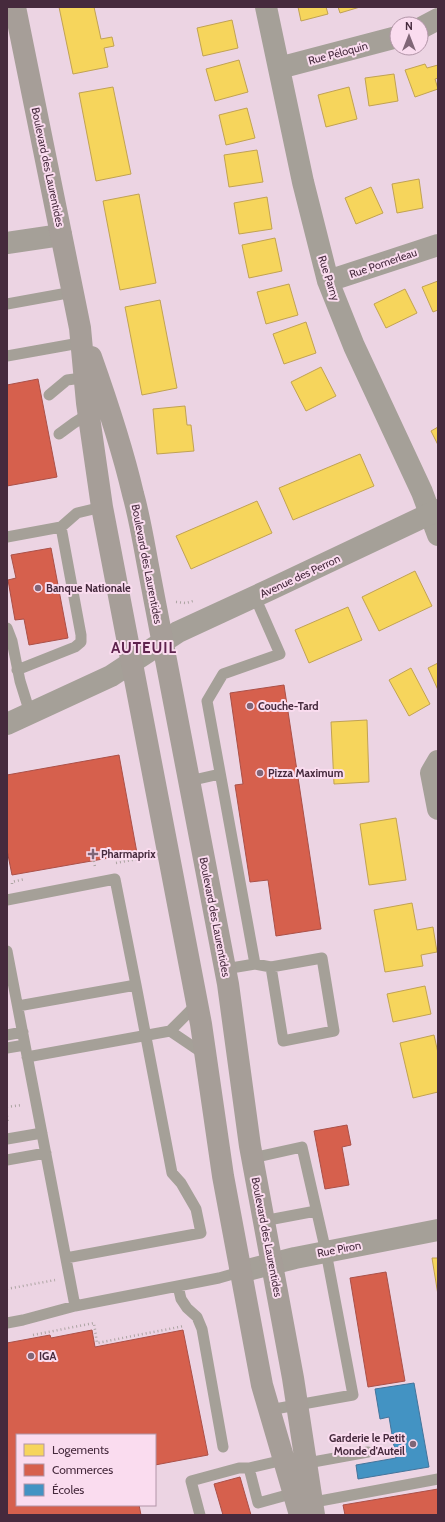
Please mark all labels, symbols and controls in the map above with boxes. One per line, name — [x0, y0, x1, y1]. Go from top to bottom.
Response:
north arrow — [389, 16, 429, 56]
text: N — [405, 19, 413, 33]
street label: Rue Péloquin — [307, 38, 369, 68]
street label: Boulevard des Laurentides — [28, 106, 68, 228]
street label: Rue Pomerleau — [347, 245, 419, 281]
street label: Rue Parny — [315, 254, 343, 303]
street label: Boulevard des Laurentides — [129, 503, 166, 626]
street label: Avenue des Perron — [258, 551, 342, 601]
place label: Banque Nationale — [46, 581, 131, 595]
marker: Banque Nationale — [33, 583, 43, 593]
district label: AUTEUIL — [111, 639, 177, 657]
place label: Couche-Tard — [258, 699, 319, 713]
marker: Couche-Tard — [245, 701, 255, 711]
place label: Pizza Maximum — [268, 766, 343, 780]
marker: Pizza Maximum — [255, 768, 265, 778]
place label: Pharmaprix — [101, 847, 156, 861]
marker: Pharmaprix — [88, 849, 98, 859]
street label: Boulevard des Laurentides — [197, 856, 234, 979]
street label: Boulevard des Laurentides — [249, 1176, 286, 1299]
street label: Rue Piron — [316, 1238, 362, 1260]
place label: IGA — [39, 1349, 56, 1363]
marker: IGA — [26, 1351, 36, 1361]
place label: Garderie le Petit Monde d'Auteil — [329, 1431, 405, 1458]
legend — [16, 1434, 156, 1506]
marker: Garderie le Petit Monde d'Auteil — [408, 1439, 418, 1449]
text: Logements — [52, 1442, 109, 1457]
text: Commerces — [52, 1462, 113, 1477]
text: Écoles — [52, 1482, 84, 1497]

